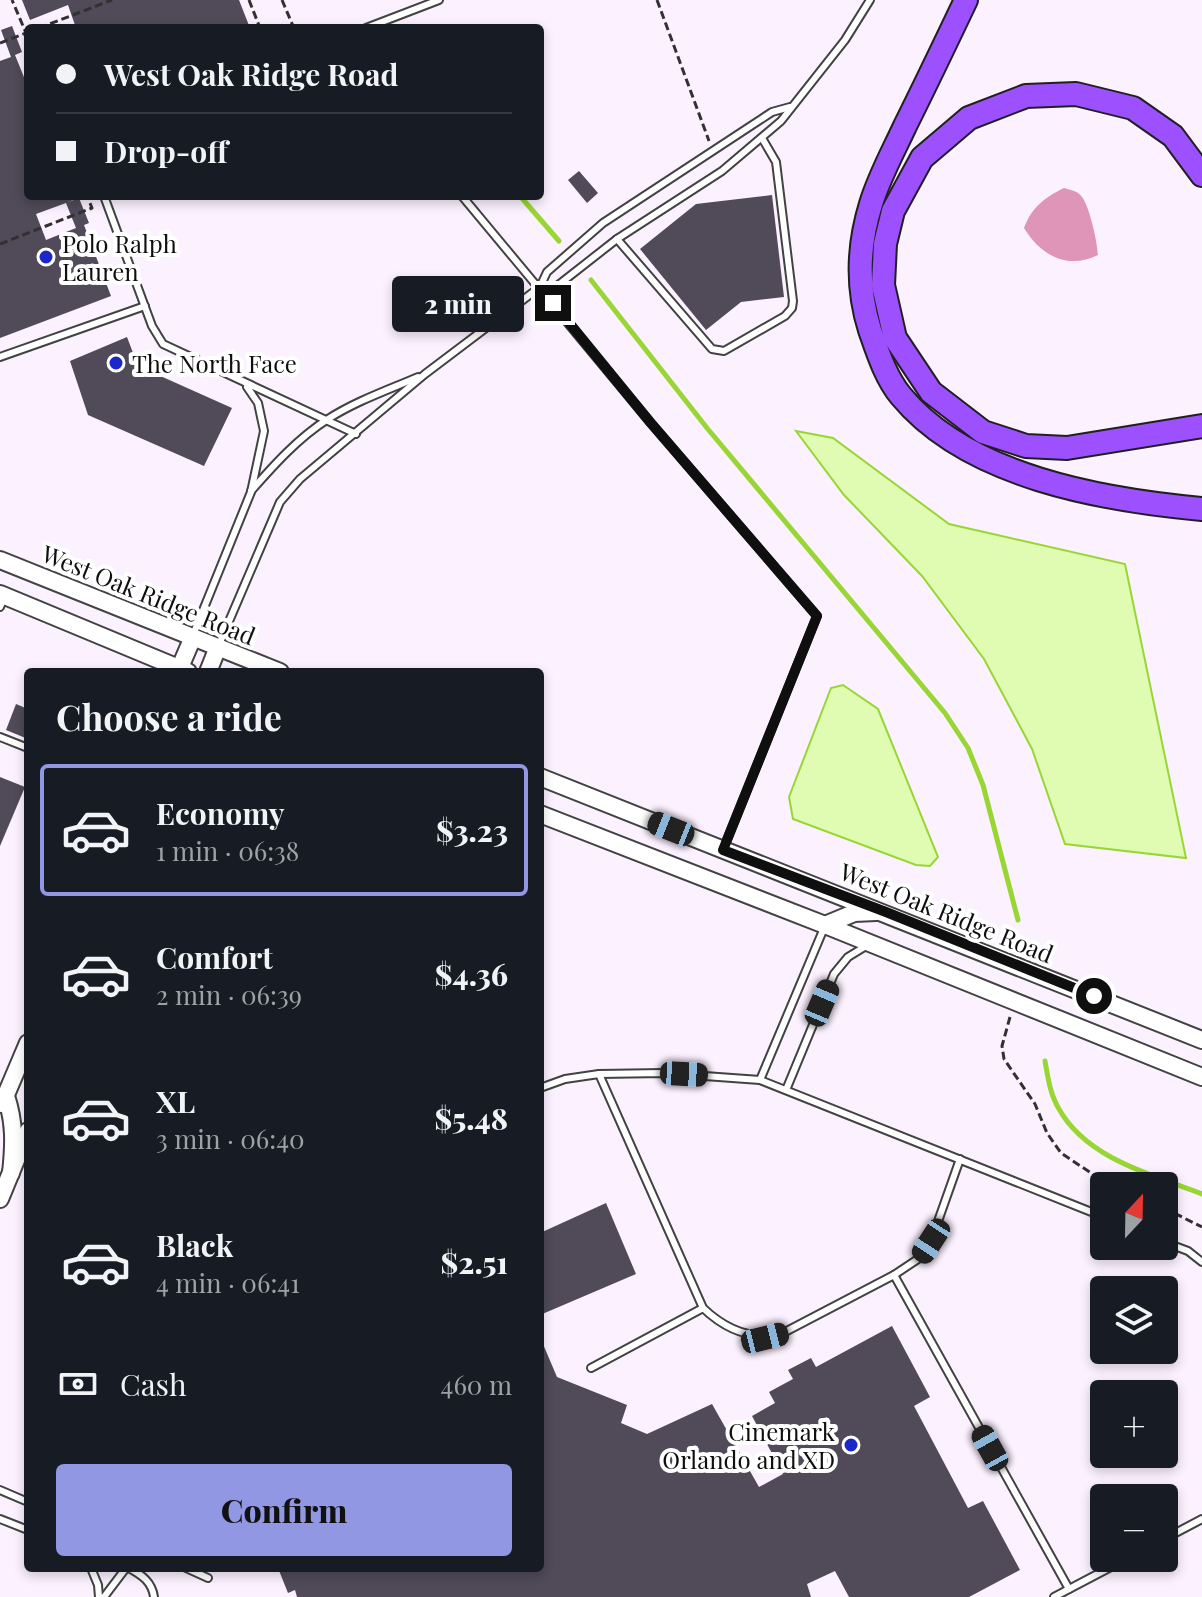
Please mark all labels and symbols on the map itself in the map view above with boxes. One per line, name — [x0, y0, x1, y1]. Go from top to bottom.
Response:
place label: Polo Ralph Lauren — [62, 227, 177, 287]
marker: Polo Ralph Lauren — [37, 248, 55, 266]
callout: 2 min — [393, 275, 525, 331]
route end — [535, 285, 571, 321]
place label: The North Face — [132, 347, 297, 379]
marker: The North Face — [107, 354, 125, 372]
street label: West Oak Ridge Road — [37, 536, 260, 651]
car — [644, 809, 698, 849]
street label: West Oak Ridge Road — [835, 854, 1058, 969]
car — [802, 976, 842, 1030]
route start — [1076, 978, 1112, 1014]
car — [659, 1061, 709, 1087]
north arrow — [1090, 1172, 1178, 1260]
car — [908, 1214, 954, 1268]
car — [739, 1321, 791, 1355]
place label: Cinemark Orlando and XD — [662, 1415, 836, 1475]
car — [968, 1421, 1012, 1475]
marker: Cinemark Orlando and XD — [842, 1436, 860, 1454]

